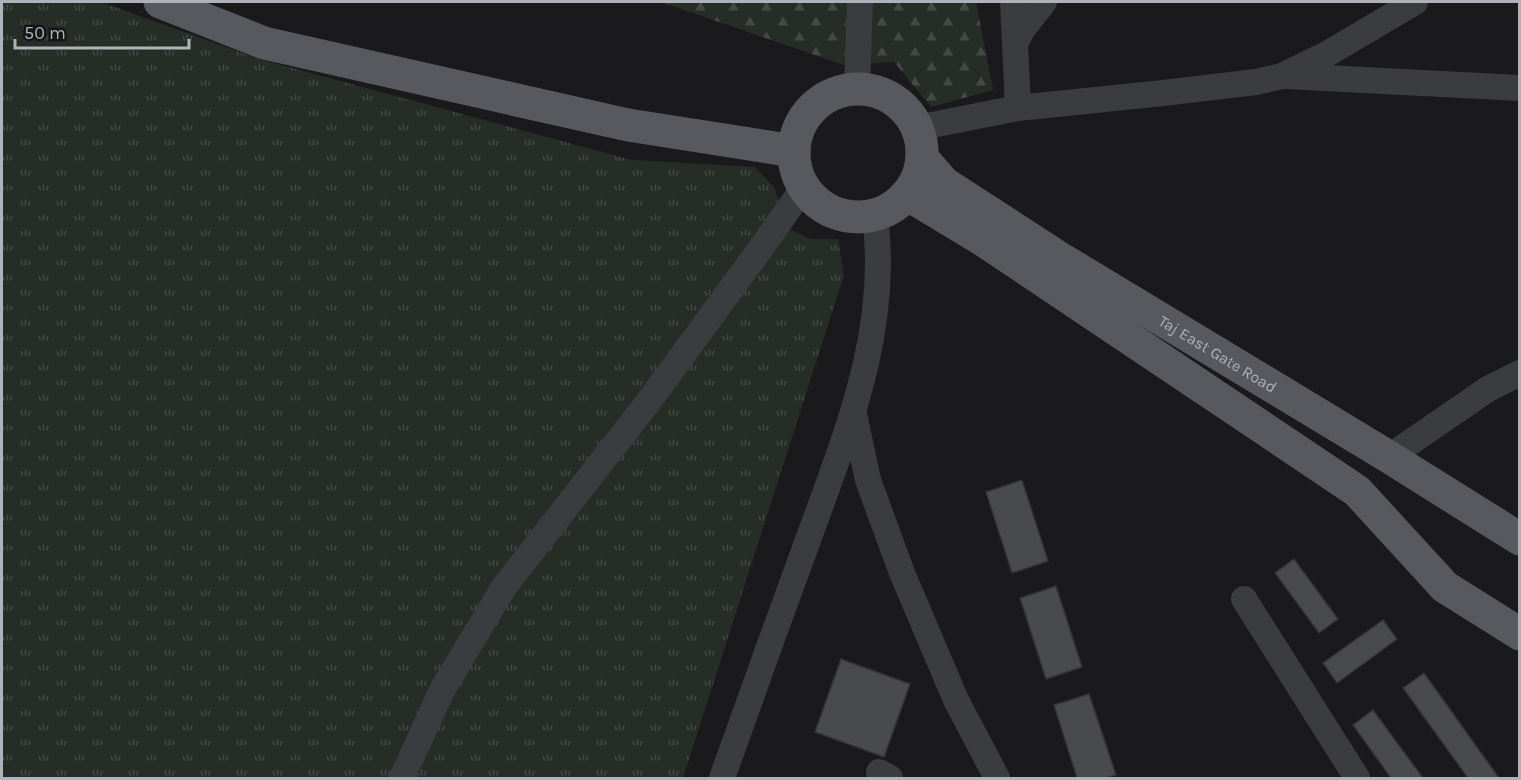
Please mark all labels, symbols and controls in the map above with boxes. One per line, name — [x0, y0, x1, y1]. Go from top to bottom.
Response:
scale bar — [15, 12, 189, 50]
text: 50 m — [24, 22, 66, 44]
street label: Taj East Gate Road — [1155, 311, 1280, 397]

